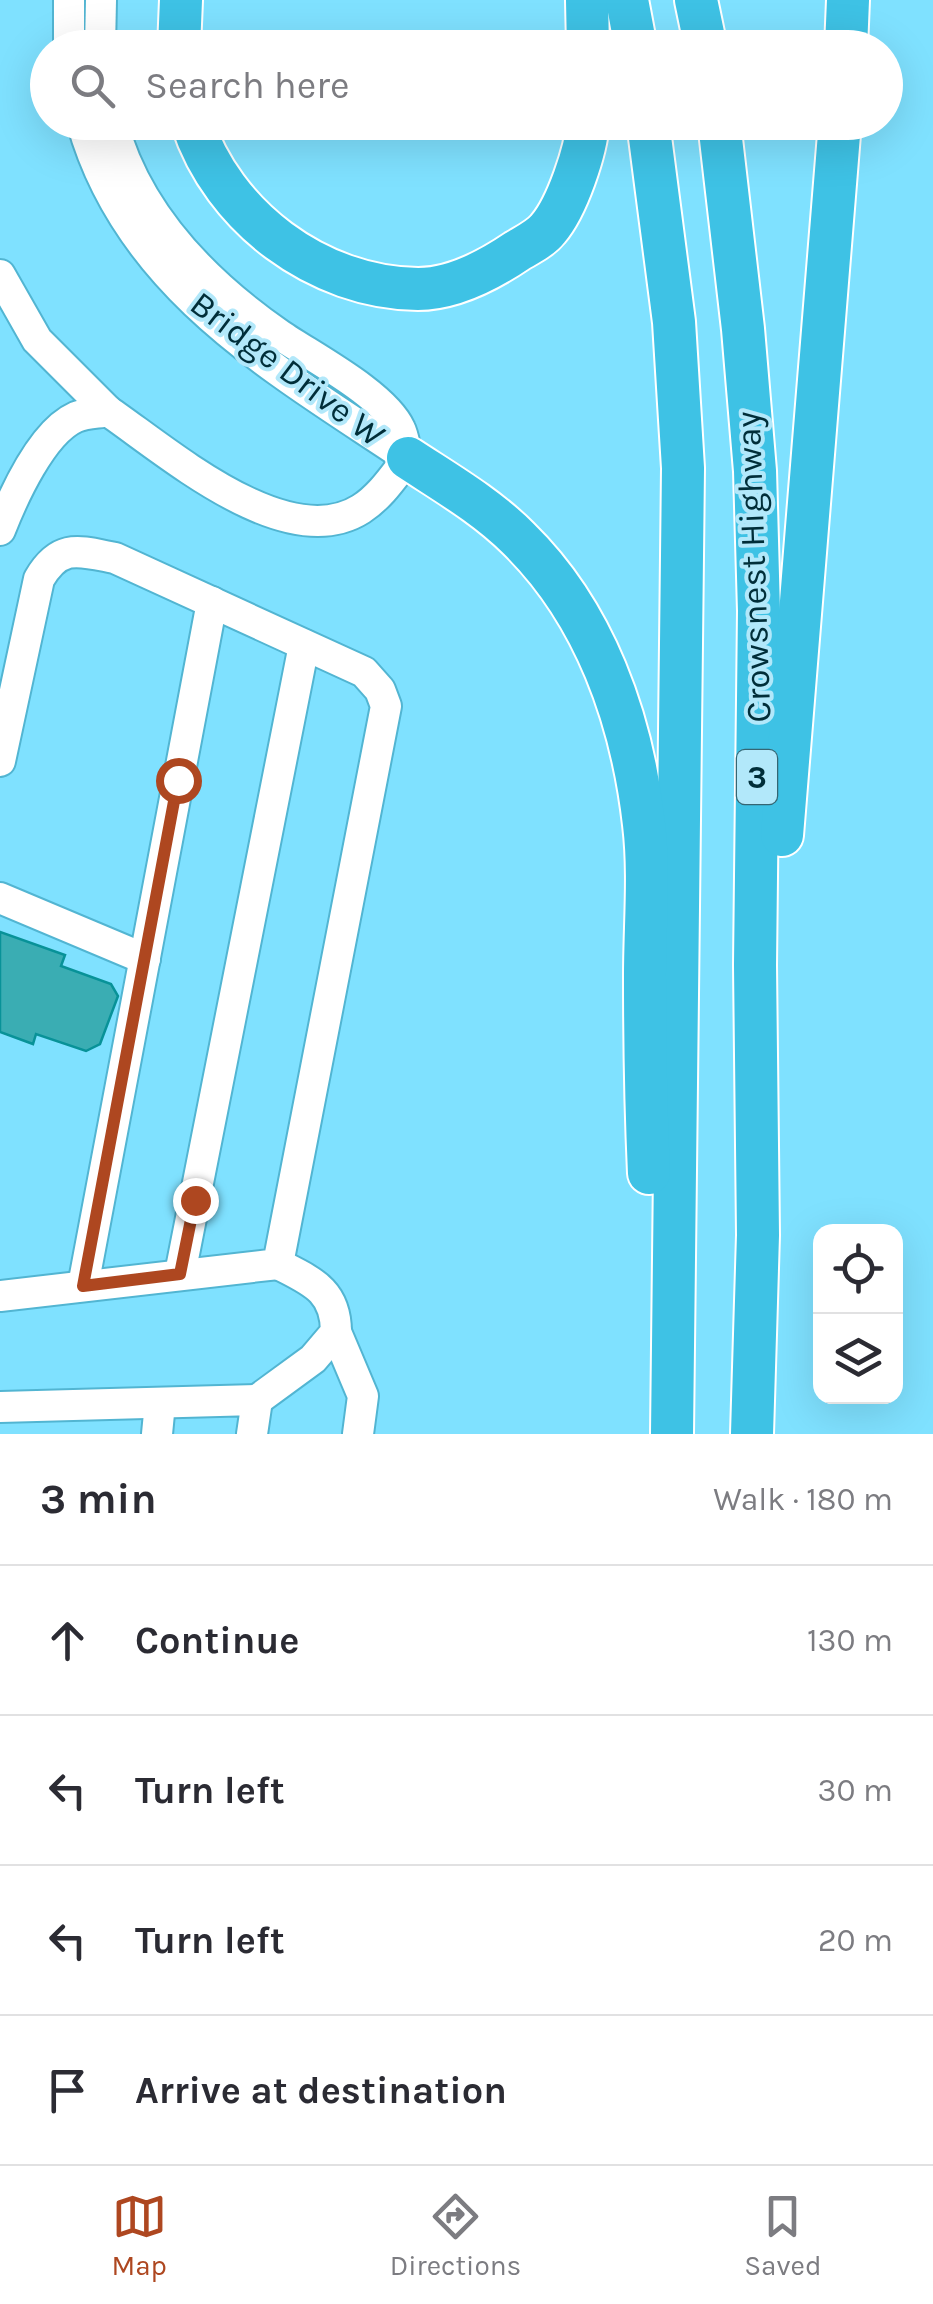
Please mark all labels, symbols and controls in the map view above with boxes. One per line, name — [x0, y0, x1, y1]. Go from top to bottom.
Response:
search box — [30, 30, 903, 140]
icon: search — [65, 58, 120, 113]
text: Search here — [145, 63, 349, 108]
street label: Bridge Drive W — [182, 283, 393, 456]
street label: Crowsnest Highway — [728, 411, 779, 723]
road number: 3 — [737, 750, 777, 804]
route start — [156, 758, 202, 804]
route end — [173, 1178, 219, 1224]
map controls — [813, 1224, 903, 1404]
button: locate — [813, 1224, 903, 1314]
button: layers — [813, 1314, 903, 1404]
text: 3 min — [40, 1474, 157, 1524]
text: Walk · 180 m — [713, 1481, 893, 1518]
icon: ahead — [40, 1613, 95, 1668]
text: Continue — [135, 1618, 299, 1663]
text: 130 m — [807, 1622, 893, 1659]
icon: left — [40, 1763, 95, 1818]
text: Turn left — [135, 1768, 285, 1813]
text: 30 m — [818, 1772, 893, 1809]
icon: left — [40, 1913, 95, 1968]
text: Turn left — [135, 1918, 285, 1963]
text: 20 m — [818, 1922, 893, 1959]
icon: arrive — [40, 2063, 95, 2118]
text: Arrive at destination — [135, 2068, 507, 2113]
tab: Map — [111, 2189, 167, 2282]
tab: Directions — [390, 2189, 521, 2282]
tab: Saved — [744, 2189, 822, 2282]

